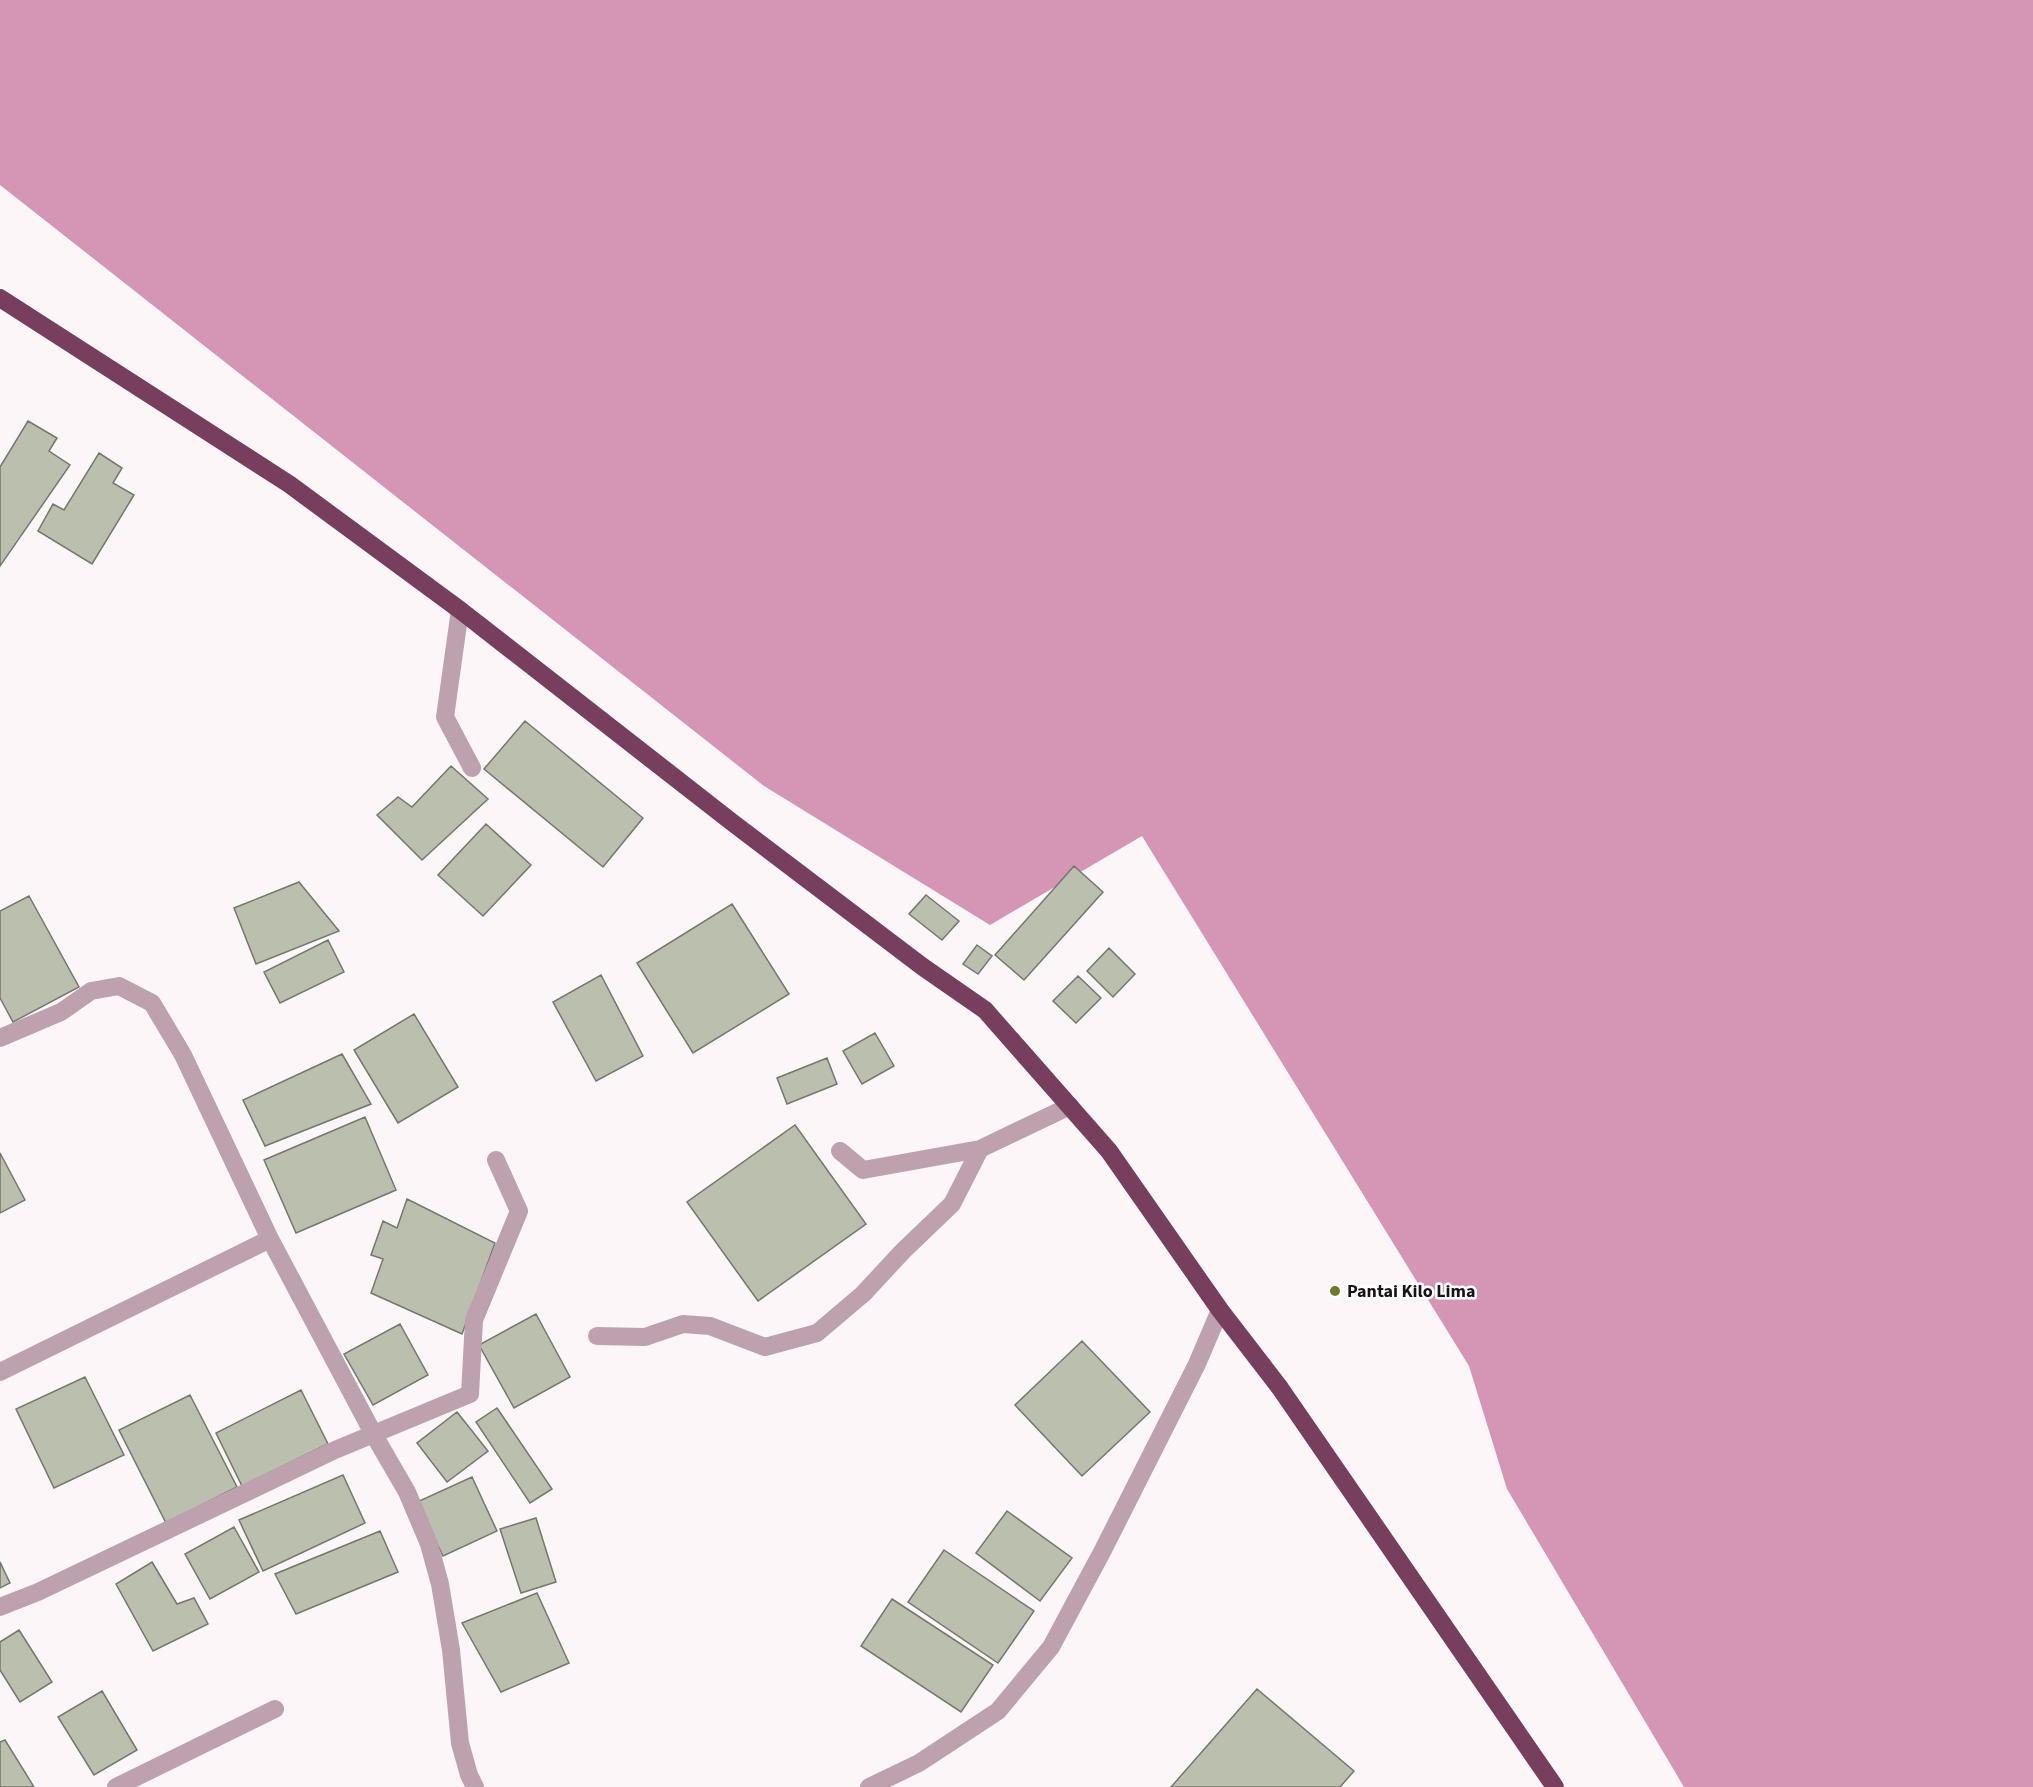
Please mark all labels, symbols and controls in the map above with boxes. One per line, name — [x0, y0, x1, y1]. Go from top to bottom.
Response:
place label: Pantai Kilo Lima — [1347, 1279, 1475, 1304]
marker: Pantai Kilo Lima — [1328, 1284, 1342, 1298]

